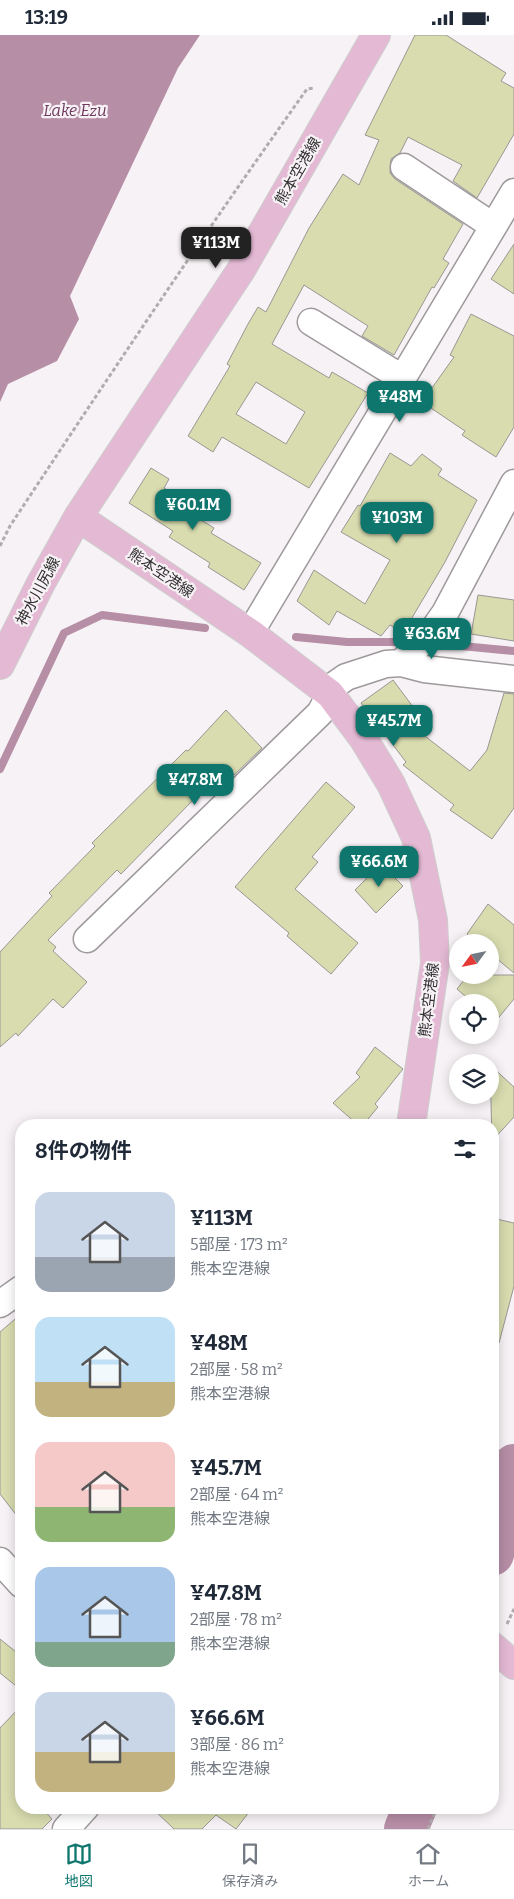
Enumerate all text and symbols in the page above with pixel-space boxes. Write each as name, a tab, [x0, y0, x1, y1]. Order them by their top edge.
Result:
text: 13:19	[25, 6, 68, 29]
water label: Lake Ezu	[43, 101, 107, 120]
street label: 熊本空港線	[271, 134, 325, 208]
pin: ¥113M	[181, 227, 251, 269]
text: ¥113M	[192, 233, 240, 252]
pin: ¥48M	[370, 381, 430, 423]
text: ¥48M	[378, 387, 422, 406]
pin: ¥60.1M	[152, 489, 234, 531]
text: ¥60.1M	[166, 495, 220, 514]
pin: ¥103M	[362, 501, 432, 544]
text: ¥103M	[371, 508, 423, 527]
street label: 熊本空港線	[125, 545, 197, 601]
street label: 神水川尻線	[12, 554, 64, 628]
pin: ¥63.6M	[391, 617, 473, 660]
text: ¥63.6M	[404, 624, 460, 643]
pin: ¥45.7M	[353, 705, 435, 747]
text: ¥45.7M	[367, 711, 421, 730]
pin: ¥47.8M	[154, 763, 236, 806]
text: ¥47.8M	[168, 770, 222, 789]
pin: ¥66.6M	[338, 845, 420, 888]
text: ¥66.6M	[351, 852, 407, 871]
north arrow	[449, 934, 499, 984]
map controls	[449, 934, 499, 1104]
street label: 熊本空港線	[415, 962, 443, 1038]
button: locate	[449, 994, 499, 1044]
button: layers	[449, 1054, 499, 1104]
icon: filters	[451, 1135, 479, 1163]
text: 8件の物件	[35, 1138, 132, 1164]
text: ¥113M	[190, 1205, 253, 1231]
icon: home	[75, 1212, 135, 1272]
text: 5部屋 · 173 m²	[190, 1235, 288, 1254]
text: 熊本空港線	[190, 1259, 270, 1278]
text: ¥48M	[190, 1330, 248, 1356]
icon: home	[75, 1337, 135, 1397]
text: 2部屋 · 58 m²	[190, 1360, 283, 1379]
text: 熊本空港線	[190, 1384, 270, 1403]
text: ¥45.7M	[190, 1455, 262, 1481]
icon: home	[75, 1462, 135, 1522]
text: 2部屋 · 64 m²	[190, 1485, 283, 1504]
text: 熊本空港線	[190, 1509, 270, 1528]
text: ¥47.8M	[190, 1580, 262, 1606]
icon: home	[75, 1587, 135, 1647]
text: 2部屋 · 78 m²	[190, 1610, 282, 1629]
text: 熊本空港線	[190, 1634, 270, 1653]
text: ¥66.6M	[190, 1705, 265, 1731]
icon: home	[75, 1712, 135, 1772]
text: 3部屋 · 86 m²	[190, 1735, 284, 1754]
text: 熊本空港線	[190, 1759, 270, 1778]
tab: 地図	[65, 1840, 93, 1890]
tab: 保存済み	[222, 1840, 278, 1890]
tab: ホーム	[408, 1840, 449, 1890]

